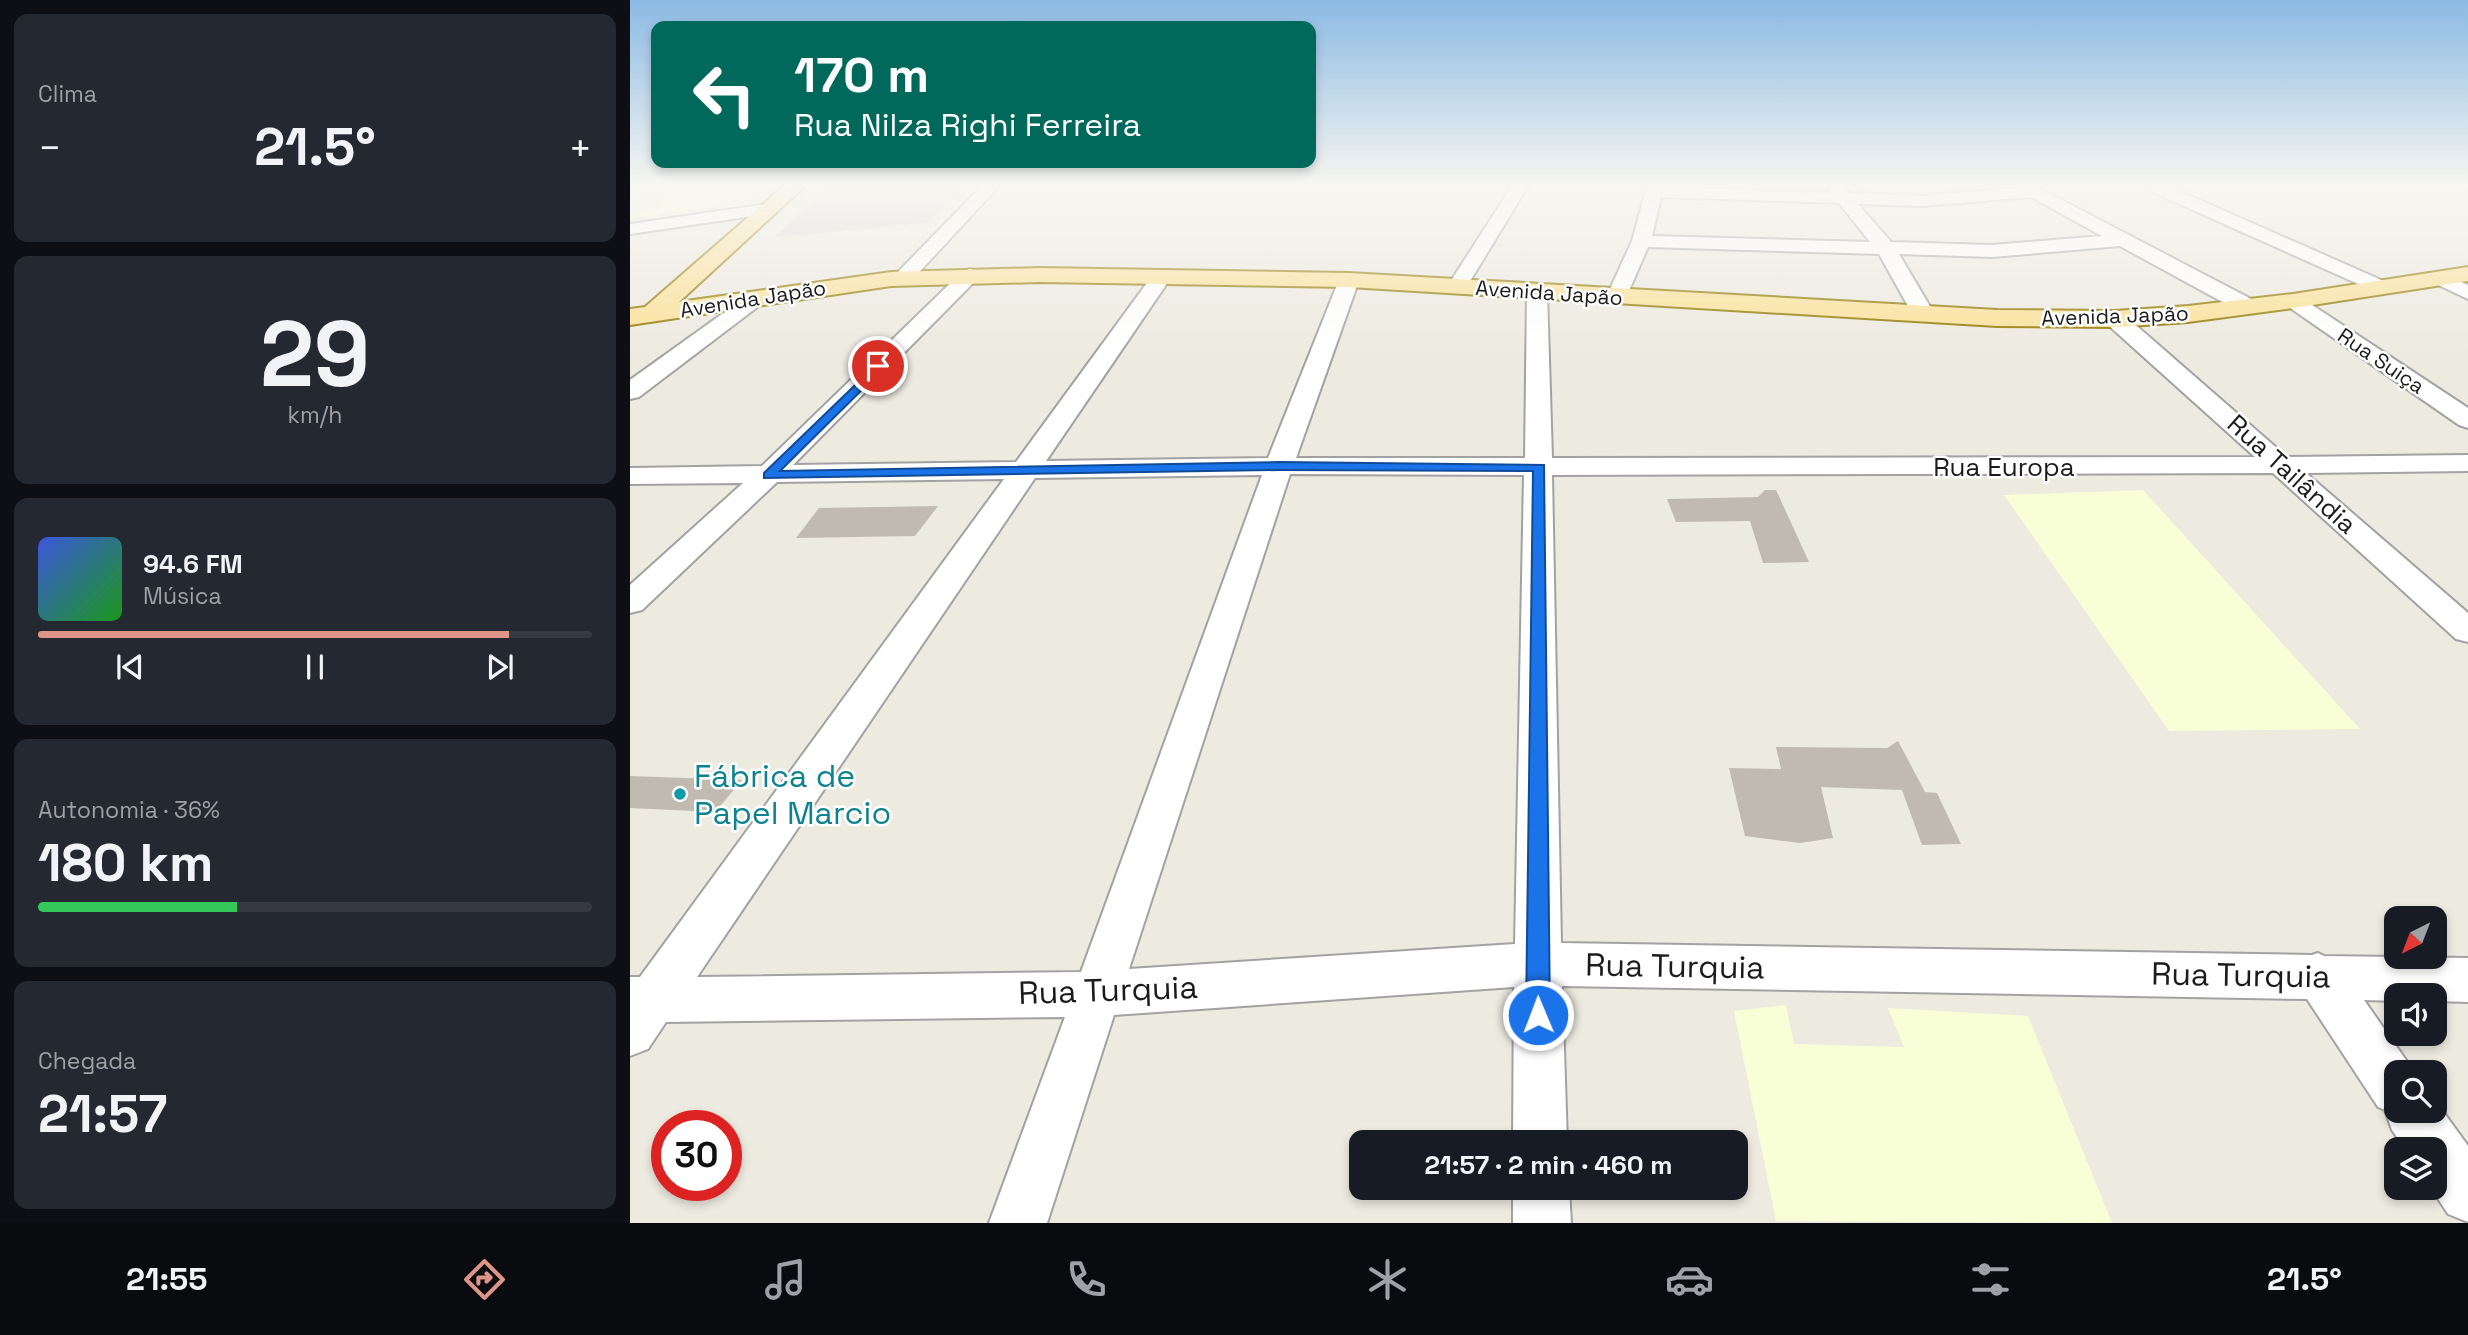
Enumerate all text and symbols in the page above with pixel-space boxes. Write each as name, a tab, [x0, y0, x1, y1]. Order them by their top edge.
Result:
text: 170 m	[794, 44, 929, 106]
icon: left	[679, 49, 770, 140]
text: Clima	[38, 79, 97, 109]
text: Rua Nilza Righi Ferreira	[794, 105, 1141, 145]
text: 21.5°	[254, 114, 376, 180]
text: −	[38, 124, 62, 172]
text: +	[568, 124, 592, 172]
street label: Avenida Japão	[678, 274, 828, 323]
street label: Avenida Japão	[1475, 274, 1624, 311]
text: 29	[260, 296, 370, 413]
street label: Avenida Japão	[2041, 299, 2189, 332]
street label: Rua Suiça	[2333, 322, 2430, 399]
pin	[848, 336, 908, 396]
icon: arrive	[859, 347, 897, 385]
text: km/h	[288, 400, 342, 430]
street label: Rua Tailândia	[2220, 407, 2364, 541]
street label: Rua Europa	[1933, 450, 2075, 484]
text: 94.6 FM	[143, 547, 243, 581]
text: Música	[143, 581, 222, 611]
icon: previous	[111, 648, 149, 686]
icon: pause	[296, 648, 334, 686]
icon: next	[481, 648, 519, 686]
place label: Fábrica de Papel Marcio	[694, 756, 891, 833]
marker: Fábrica de Papel Marcio	[672, 786, 688, 802]
text: Autonomia · 36%	[38, 795, 220, 825]
text: 180 km	[38, 830, 213, 896]
north arrow	[2384, 906, 2446, 970]
map controls	[2384, 906, 2447, 1200]
street label: Rua Turquia	[1585, 944, 1765, 988]
street label: Rua Turquia	[2151, 953, 2331, 997]
street label: Rua Turquia	[1018, 967, 1198, 1013]
position arrow	[1501, 978, 1575, 1052]
button: sound	[2384, 983, 2447, 1046]
text: Chegada	[38, 1046, 136, 1076]
button: search	[2384, 1060, 2447, 1123]
text: 21:57	[38, 1081, 167, 1147]
speed limit sign: 30	[651, 1110, 742, 1201]
button: layers	[2384, 1137, 2447, 1200]
text: 21:57 · 2 min · 460 m	[1425, 1148, 1672, 1182]
icon: directions	[460, 1255, 509, 1304]
icon: music	[761, 1255, 810, 1304]
icon: phone	[1062, 1255, 1111, 1304]
icon: climate	[1363, 1255, 1412, 1304]
icon: car	[1665, 1255, 1714, 1304]
icon: filters	[1966, 1255, 2015, 1304]
text: 21:55	[126, 1259, 208, 1299]
text: 21.5°	[2267, 1259, 2342, 1299]

